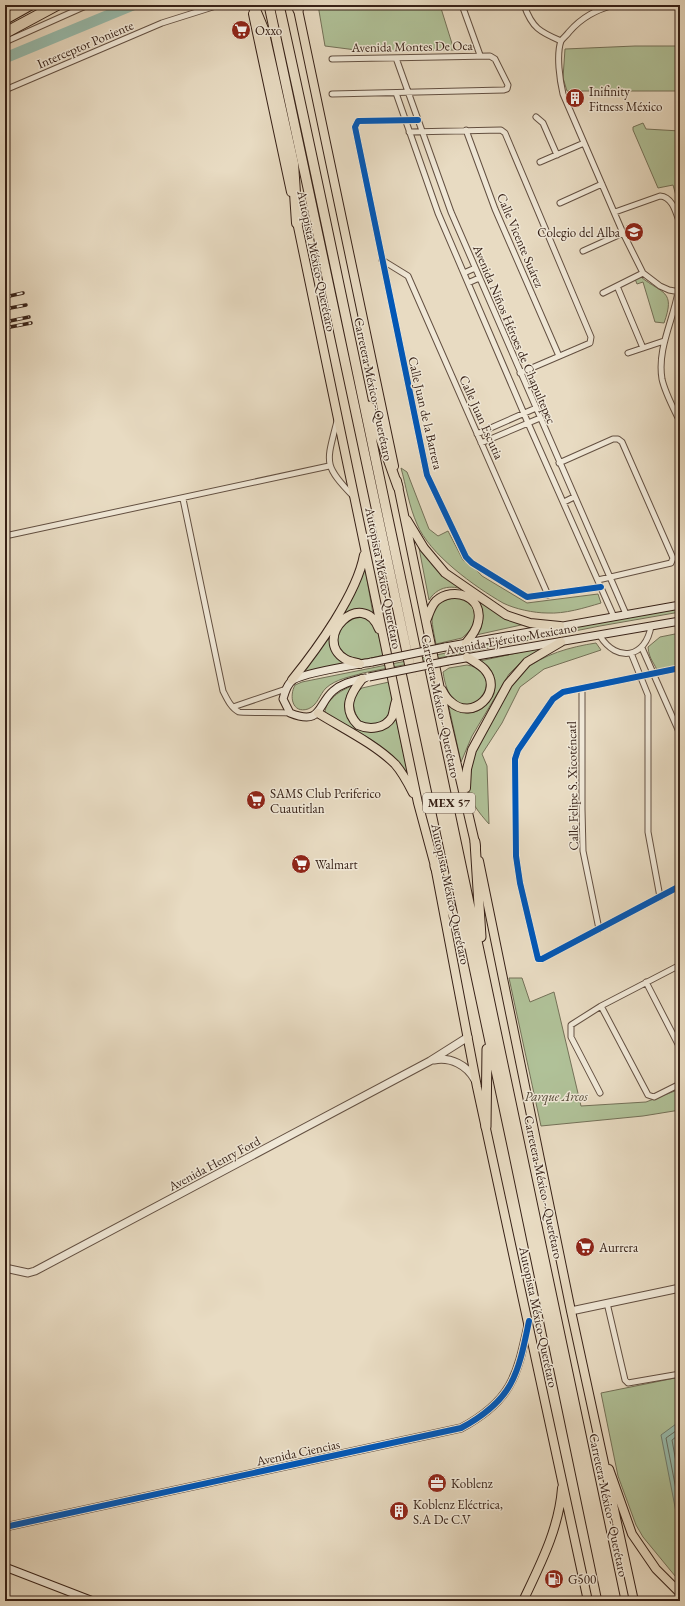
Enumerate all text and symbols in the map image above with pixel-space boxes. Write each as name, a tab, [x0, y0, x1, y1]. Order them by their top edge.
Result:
street label: Interceptor Poniente	[34, 16, 136, 72]
supermarket icon: Oxxo	[230, 19, 252, 41]
place label: Oxxo	[255, 22, 282, 39]
street label: Avenida Montes De Oca	[350, 37, 474, 56]
place label: Inifinity Fitness México	[589, 83, 662, 115]
building icon: Inifinity Fitness México	[564, 87, 586, 109]
street label: Autopista México-Querétaro	[293, 188, 340, 333]
street label: Calle Vicente Suárez	[493, 190, 548, 290]
school or university icon: Colegio del Alba	[623, 221, 645, 243]
place label: Colegio del Alba	[537, 224, 621, 241]
street label: Avenida Niños Héroes de Chapultepec	[469, 241, 560, 426]
street label: Carretera México - Querétaro	[350, 316, 397, 462]
street label: Calle Juan de la Barrera	[404, 355, 447, 472]
street label: Calle Juan Escutia	[455, 372, 508, 463]
street label: Autopista México-Querétaro	[361, 505, 406, 650]
street label: Avenida Ejército Mexicano	[443, 619, 578, 659]
street label: Carretera México - Querétaro	[417, 633, 464, 779]
street label: Calle Felipe S. Xicoténcatl	[563, 721, 582, 851]
place label: SAMS Club Periferico Cuautitlan	[270, 785, 381, 817]
supermarket icon: SAMS Club Periferico Cuautitlan	[245, 789, 267, 811]
road number: MEX 57	[423, 793, 475, 813]
street label: Autopista México-Querétaro	[427, 821, 474, 966]
supermarket icon: Walmart	[290, 853, 312, 875]
place label: Walmart	[315, 856, 358, 873]
park label: Parque Arcos	[525, 1088, 588, 1106]
street label: Carretera México - Querétaro	[520, 1114, 567, 1260]
street label: Avenida Henry Ford	[164, 1132, 263, 1195]
supermarket icon: Aurrera	[574, 1236, 596, 1258]
place label: Aurrera	[598, 1239, 639, 1256]
street label: Autopista México-Querétaro	[515, 1244, 562, 1389]
street label: Carretera México - Querétaro	[585, 1432, 632, 1578]
street label: Avenida Ciencias	[254, 1435, 342, 1470]
office icon: Koblenz	[426, 1472, 448, 1494]
place label: Koblenz	[451, 1475, 493, 1492]
place label: Koblenz Eléctrica, S.A De C.V	[413, 1496, 503, 1528]
building icon: Koblenz Eléctrica, S.A De C.V	[388, 1500, 410, 1522]
fuel station icon: G500	[543, 1568, 565, 1590]
place label: G500	[568, 1571, 596, 1588]

